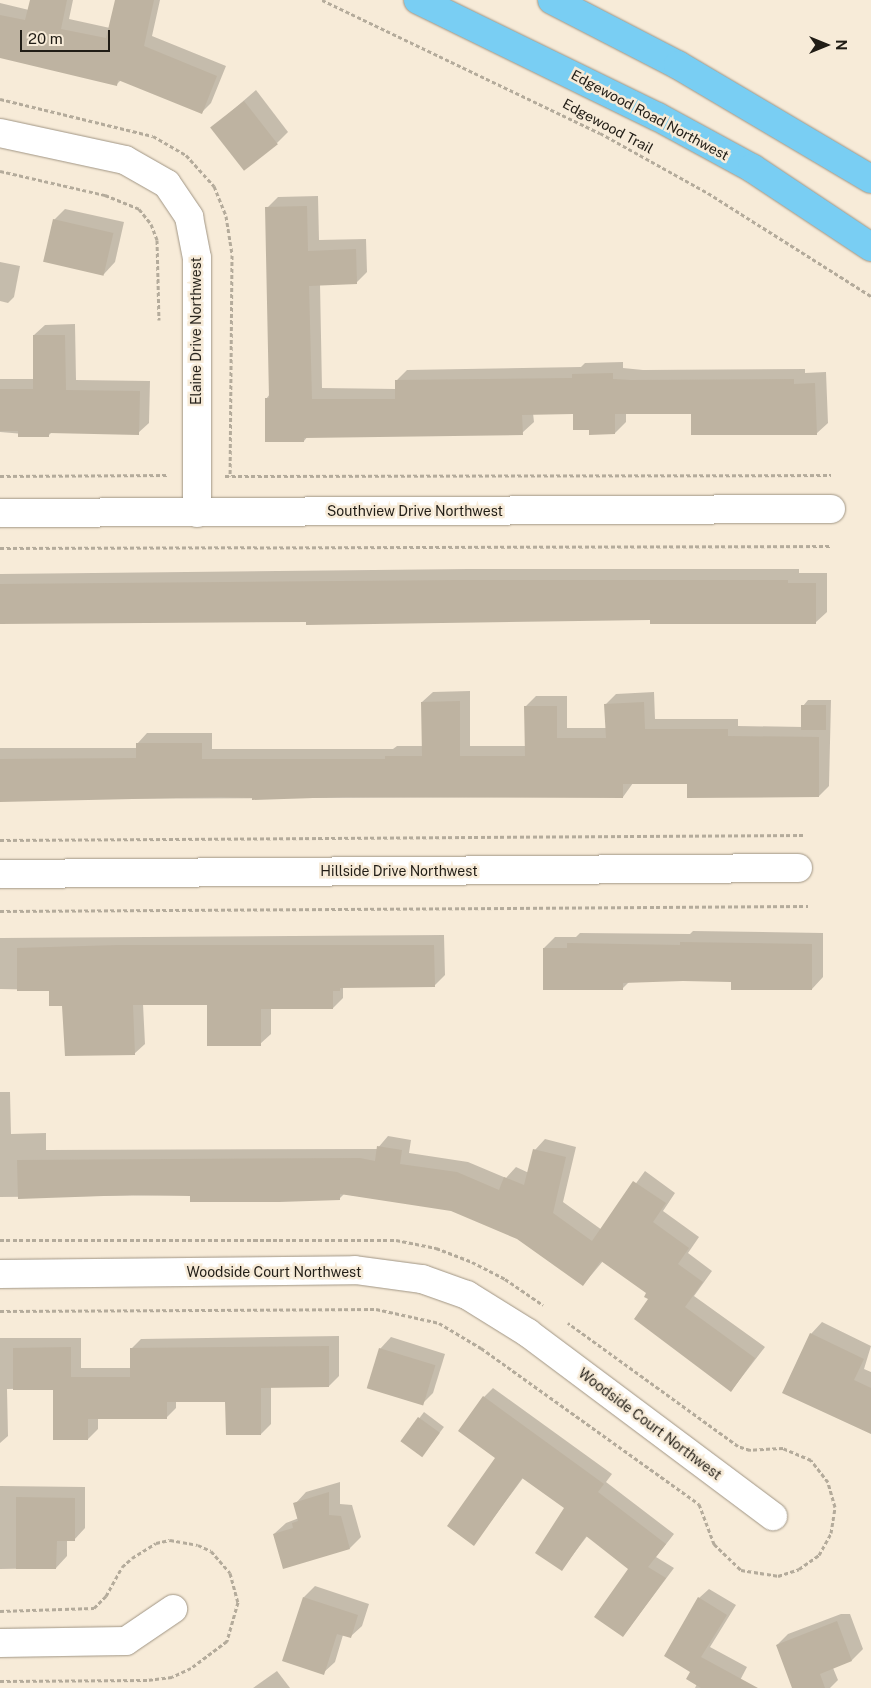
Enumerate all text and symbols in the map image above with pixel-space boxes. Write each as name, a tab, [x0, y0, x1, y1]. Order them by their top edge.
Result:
scale bar	[22, 20, 112, 52]
north arrow	[801, 20, 851, 70]
text: 20 m	[28, 30, 63, 47]
text: N	[833, 40, 849, 50]
street label: Edgewood Road Northwest	[568, 66, 732, 164]
street label: Edgewood Trail	[560, 95, 656, 157]
street label: Elaine Drive Northwest	[188, 257, 204, 405]
street label: Southview Drive Northwest	[327, 503, 503, 519]
street label: Hillside Drive Northwest	[320, 863, 478, 879]
street label: Woodside Court Northwest	[187, 1264, 361, 1280]
street label: Woodside Court Northwest	[575, 1365, 725, 1483]

